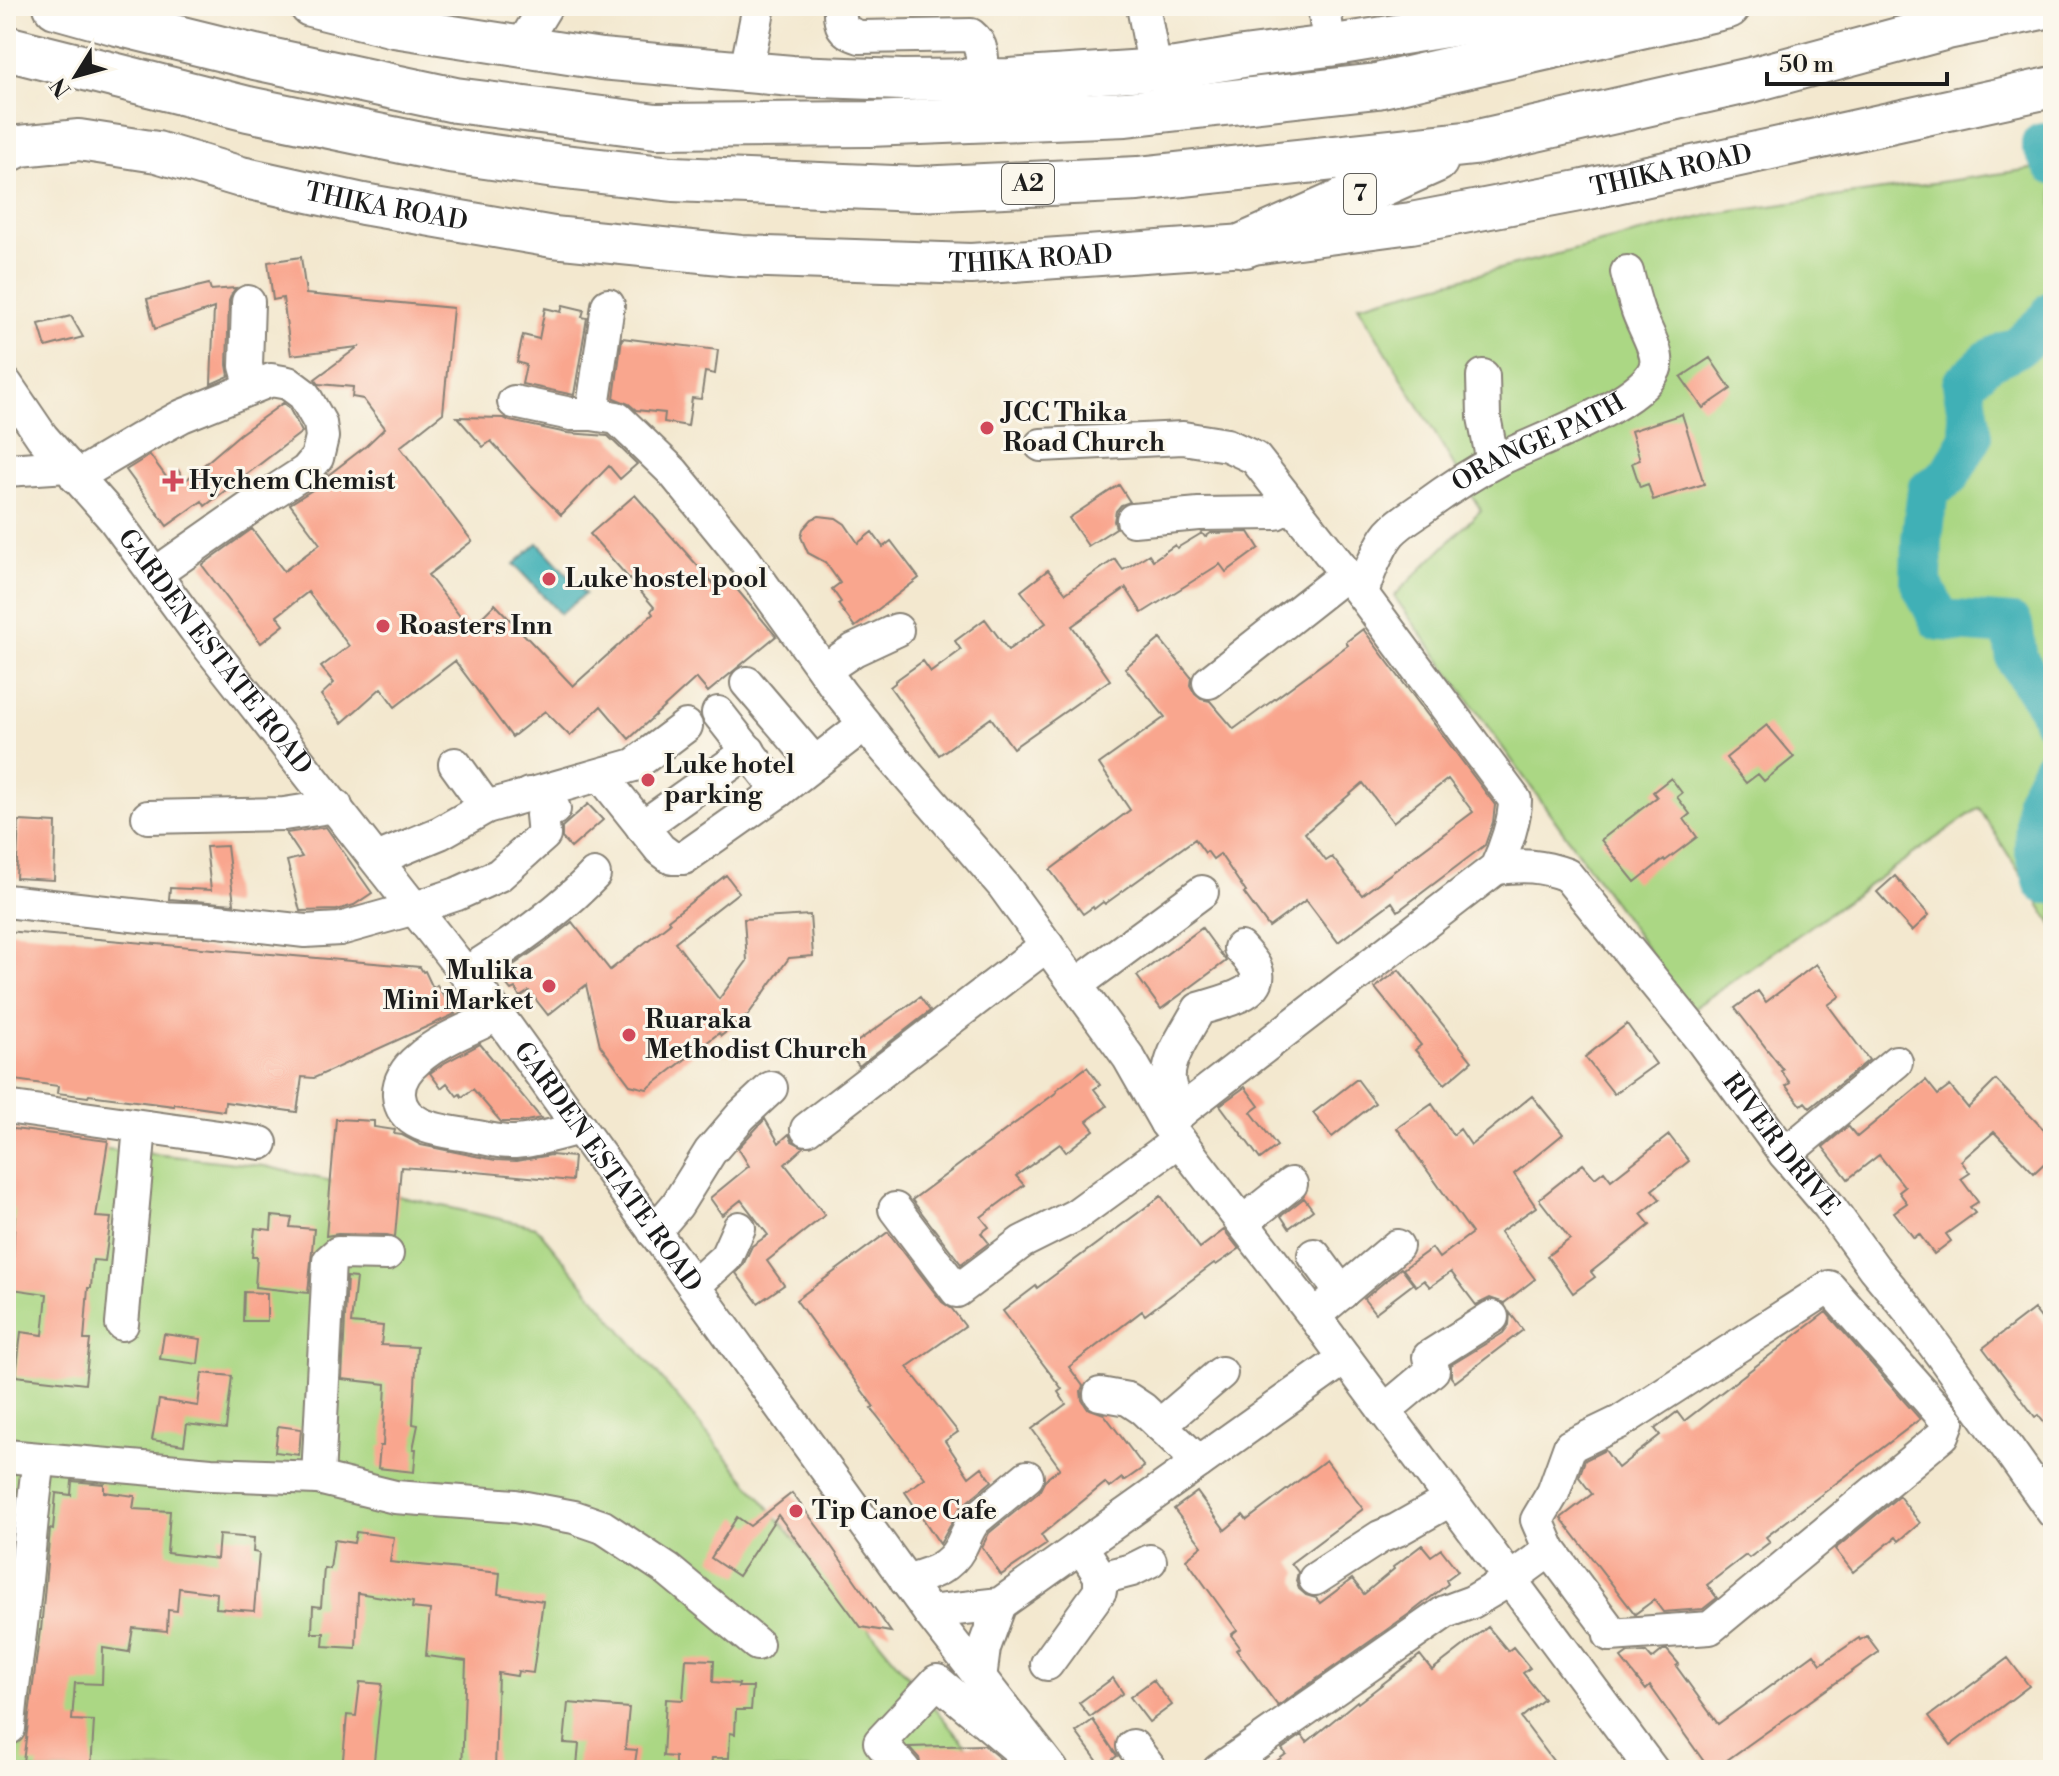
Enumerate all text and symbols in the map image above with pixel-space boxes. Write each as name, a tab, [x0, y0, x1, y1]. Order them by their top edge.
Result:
north arrow	[36, 36, 116, 116]
scale bar	[1767, 36, 1947, 86]
text: 50 m	[1779, 50, 1834, 80]
text: N	[45, 72, 77, 102]
street label: THIKA ROAD	[1587, 138, 1755, 204]
road number: A2	[1002, 164, 1054, 204]
road number: 7	[1344, 174, 1376, 214]
street label: THIKA ROAD	[302, 176, 470, 238]
street label: THIKA ROAD	[948, 238, 1114, 280]
street label: ORANGE PATH	[1446, 386, 1631, 499]
place label: JCC Thika Road Church	[1000, 397, 1165, 459]
marker: JCC Thika Road Church	[978, 419, 996, 437]
place label: Hychem Chemist	[189, 465, 396, 497]
marker: Hychem Chemist	[164, 472, 182, 490]
street label: GARDEN ESTATE ROAD	[111, 523, 319, 781]
place label: Luke hostel pool	[565, 563, 768, 595]
marker: Luke hostel pool	[540, 570, 558, 588]
place label: Roasters Inn	[399, 610, 552, 642]
marker: Roasters Inn	[374, 617, 392, 635]
place label: Luke hotel parking	[664, 749, 795, 811]
marker: Luke hotel parking	[639, 771, 657, 789]
place label: Mulika Mini Market	[383, 955, 534, 1017]
marker: Mulika Mini Market	[540, 977, 558, 995]
place label: Ruaraka Methodist Church	[645, 1004, 867, 1066]
marker: Ruaraka Methodist Church	[620, 1026, 638, 1044]
street label: GARDEN ESTATE ROAD	[507, 1036, 709, 1298]
street label: RIVER DRIVE	[1715, 1067, 1846, 1222]
place label: Tip Canoe Cafe	[812, 1495, 997, 1527]
marker: Tip Canoe Cafe	[787, 1502, 805, 1520]

